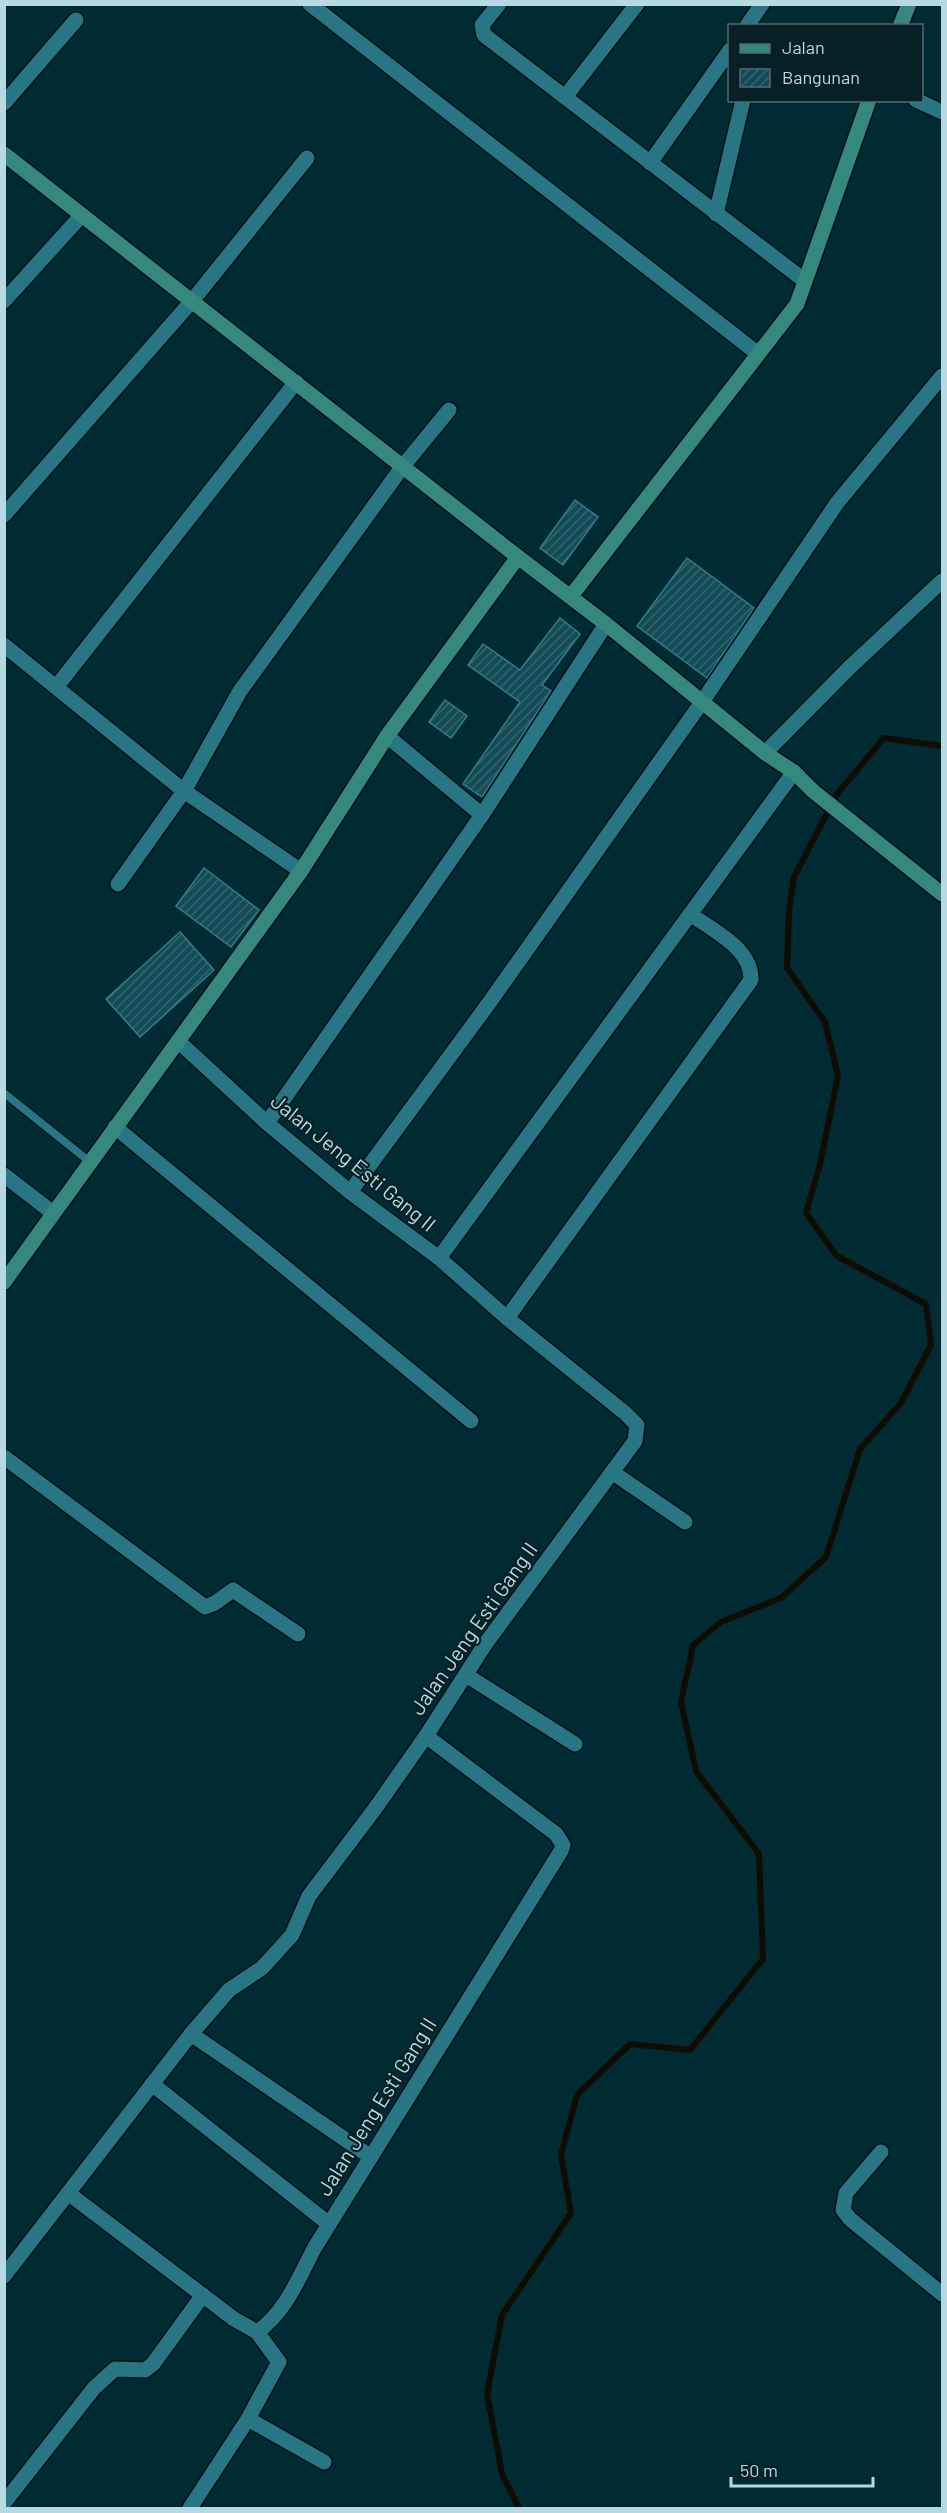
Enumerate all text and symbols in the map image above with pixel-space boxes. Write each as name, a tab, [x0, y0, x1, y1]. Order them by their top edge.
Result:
legend	[728, 24, 923, 102]
text: Jalan	[782, 36, 825, 58]
text: Bangunan	[782, 66, 860, 88]
street label: Jalan Jeng Esti Gang II	[266, 1088, 441, 1236]
street label: Jalan Jeng Esti Gang II	[404, 1537, 542, 1719]
street label: Jalan Jeng Esti Gang II	[311, 2013, 441, 2200]
scale bar	[731, 2450, 874, 2488]
text: 50 m	[740, 2459, 778, 2481]

